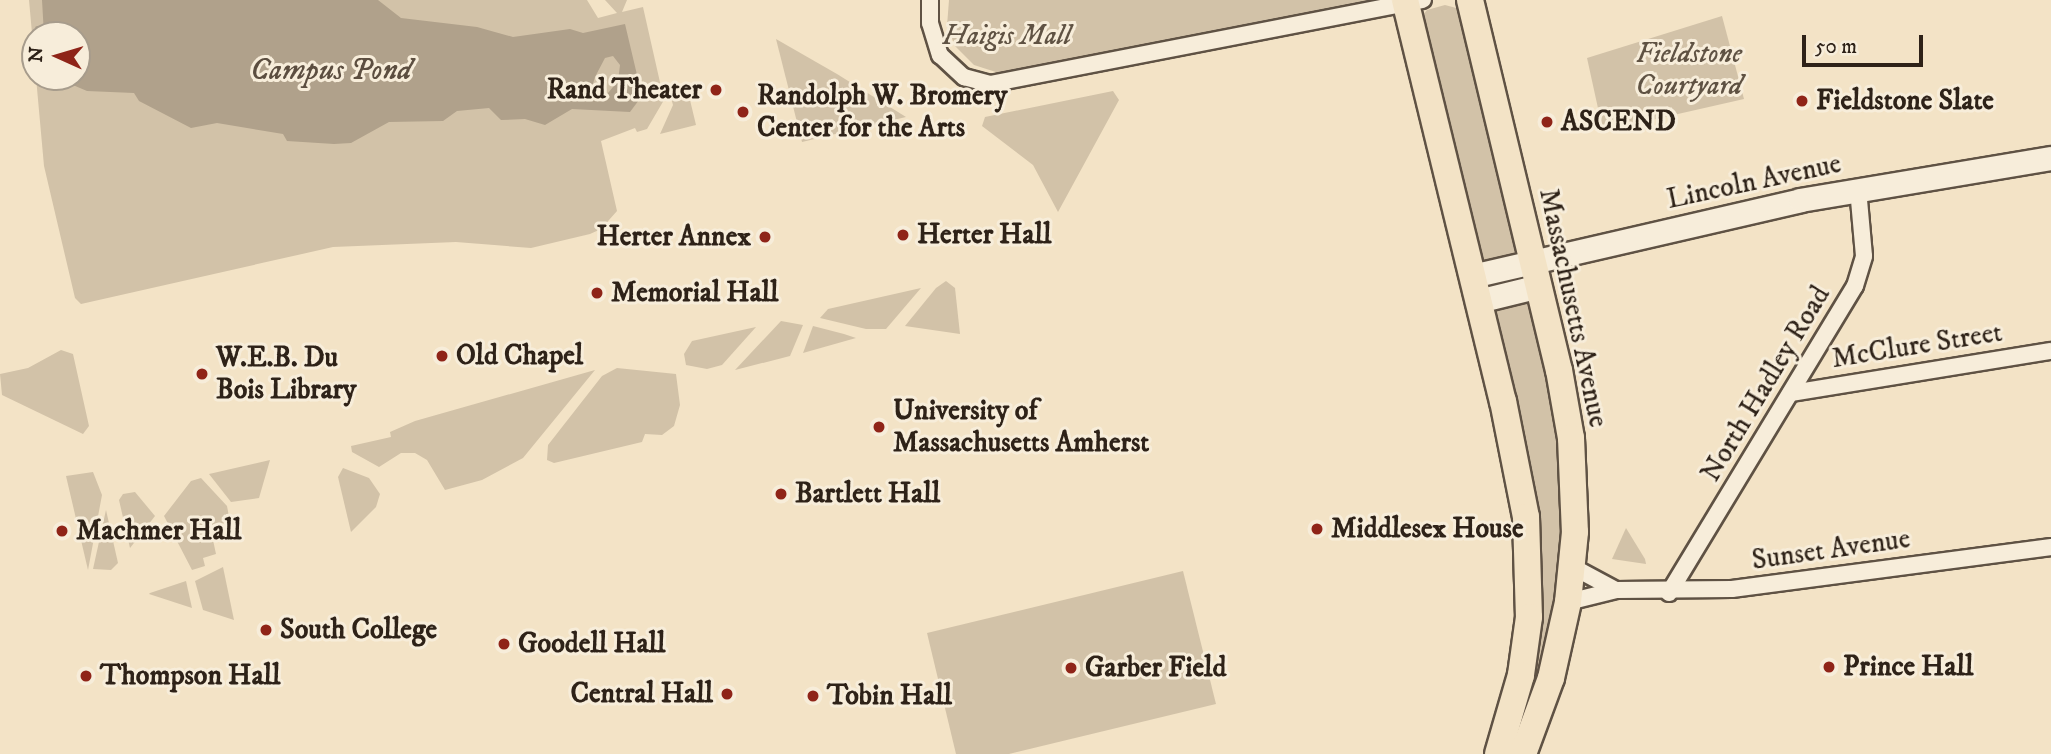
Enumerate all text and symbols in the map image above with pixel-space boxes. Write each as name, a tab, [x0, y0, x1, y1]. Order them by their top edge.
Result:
park label: Haigis Mall	[943, 19, 1071, 53]
north arrow	[21, 21, 91, 91]
scale bar	[1806, 21, 1927, 65]
text: 50 m	[1815, 34, 1857, 60]
park label: Fieldstone Courtyard	[1636, 37, 1742, 103]
text: N	[25, 46, 49, 63]
water label: Campus Pond	[250, 53, 412, 89]
place label: Rand Theater	[547, 73, 702, 107]
place label: Randolph W. Bromery Center for the Arts	[757, 79, 1007, 145]
marker: Rand Theater	[708, 82, 724, 98]
place label: Fieldstone Slate	[1816, 84, 1994, 118]
marker: Fieldstone Slate	[1794, 93, 1810, 109]
marker: Randolph W. Bromery Center for the Arts	[735, 104, 751, 120]
place label: ASCEND	[1561, 105, 1676, 139]
marker: ASCEND	[1539, 114, 1555, 130]
street label: Lincoln Avenue	[1664, 147, 1844, 217]
street label: Massachusetts Avenue	[1531, 186, 1615, 430]
place label: Herter Hall	[917, 218, 1051, 252]
place label: Herter Annex	[597, 220, 751, 254]
marker: Herter Hall	[895, 227, 911, 243]
marker: Herter Annex	[757, 229, 773, 245]
place label: Memorial Hall	[611, 276, 778, 310]
street label: North Hadley Road	[1694, 280, 1838, 488]
marker: Memorial Hall	[589, 285, 605, 301]
street label: McClure Street	[1829, 316, 2005, 376]
place label: Old Chapel	[456, 339, 583, 373]
place label: W.E.B. Du Bois Library	[216, 341, 356, 407]
marker: Old Chapel	[434, 348, 450, 364]
marker: W.E.B. Du Bois Library	[194, 366, 210, 382]
place label: University of Massachusetts Amherst	[893, 394, 1149, 460]
marker: University of Massachusetts Amherst	[871, 419, 887, 435]
place label: Bartlett Hall	[795, 477, 940, 511]
marker: Bartlett Hall	[773, 486, 789, 502]
place label: Middlesex House	[1331, 512, 1524, 546]
place label: Machmer Hall	[76, 514, 241, 548]
marker: Middlesex House	[1309, 521, 1325, 537]
street label: Sunset Avenue	[1750, 522, 1912, 578]
marker: Machmer Hall	[54, 523, 70, 539]
place label: South College	[280, 613, 437, 647]
marker: South College	[258, 622, 274, 638]
place label: Goodell Hall	[518, 627, 665, 661]
marker: Goodell Hall	[496, 636, 512, 652]
place label: Prince Hall	[1843, 650, 1973, 684]
place label: Garber Field	[1085, 651, 1226, 685]
place label: Thompson Hall	[100, 659, 280, 693]
marker: Prince Hall	[1821, 659, 1837, 675]
marker: Garber Field	[1063, 660, 1079, 676]
marker: Thompson Hall	[78, 668, 94, 684]
place label: Central Hall	[570, 677, 713, 711]
place label: Tobin Hall	[827, 679, 952, 713]
marker: Central Hall	[719, 686, 735, 702]
marker: Tobin Hall	[805, 688, 821, 704]

